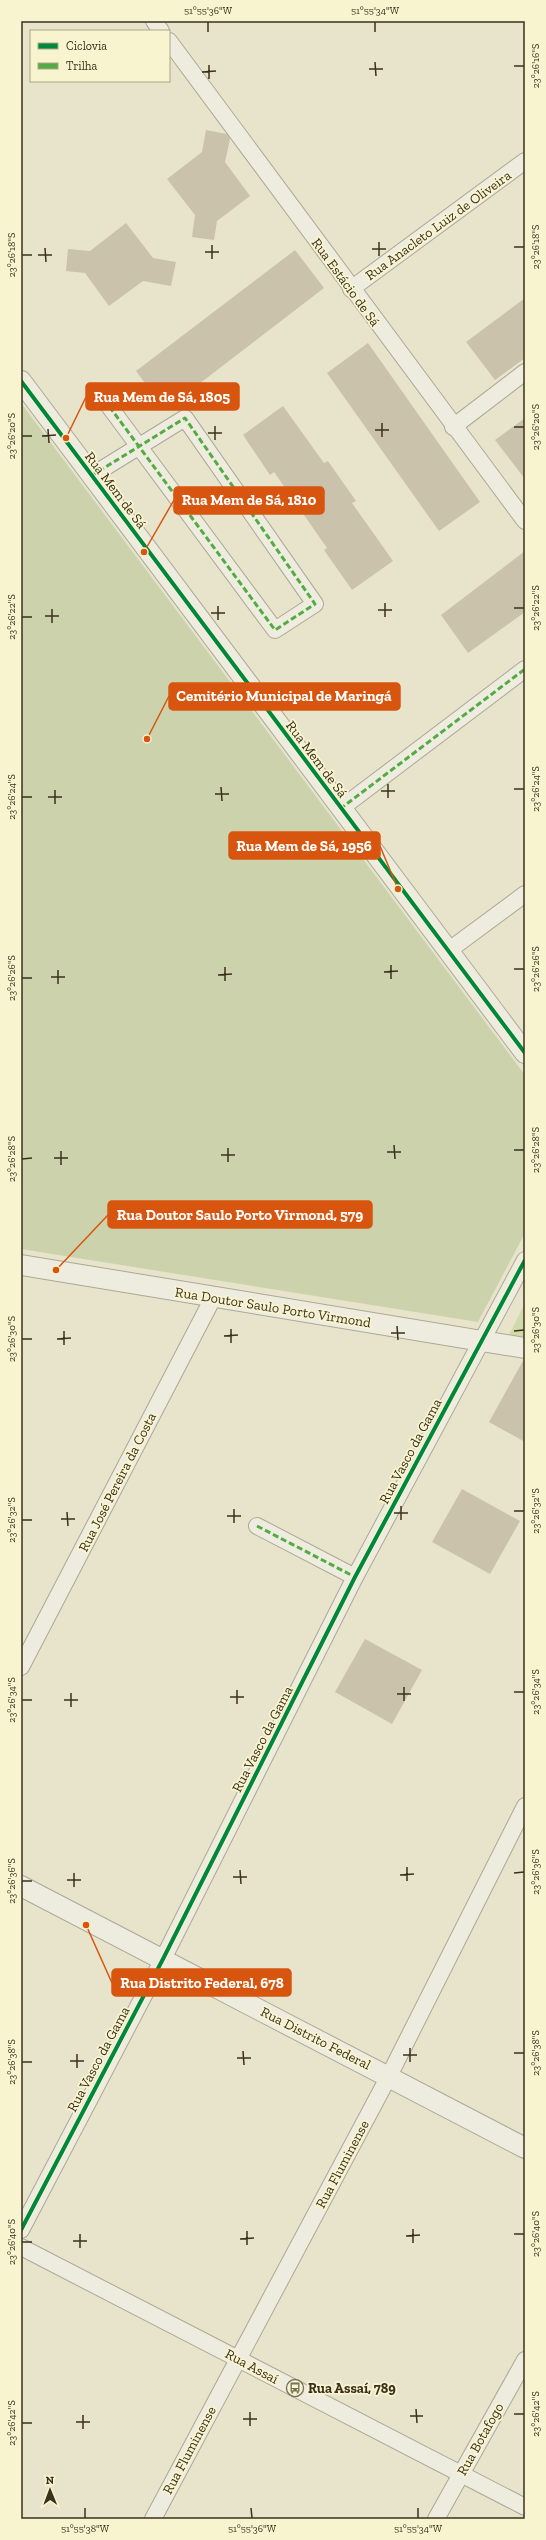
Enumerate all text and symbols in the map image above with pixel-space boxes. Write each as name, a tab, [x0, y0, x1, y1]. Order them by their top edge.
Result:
text: 51°55'36"W	[184, 5, 233, 17]
text: 51°55'34"W	[351, 5, 400, 17]
legend	[30, 30, 170, 82]
text: Ciclovia	[66, 39, 107, 53]
text: 23°26'16"S	[530, 44, 542, 88]
text: Trilha	[66, 59, 98, 73]
street label: Rua Anacleto Luiz de Oliveira	[362, 167, 515, 284]
text: 23°26'18"S	[530, 225, 542, 269]
text: 23°26'18"S	[6, 233, 18, 277]
street label: Rua Estácio de Sá	[308, 235, 384, 330]
callout: Rua Mem de Sá, 1805	[86, 383, 239, 410]
text: Rua Mem de Sá, 1805	[94, 388, 230, 406]
text: 23°26'20"S	[530, 404, 542, 450]
text: 23°26'20"S	[6, 413, 18, 459]
street label: Rua Mem de Sá	[81, 448, 150, 532]
callout: Rua Mem de Sá, 1810	[174, 487, 324, 514]
text: Rua Mem de Sá, 1810	[182, 491, 317, 509]
text: 23°26'22"S	[530, 585, 542, 631]
text: 23°26'22"S	[6, 594, 18, 640]
callout: Cemitério Municipal de Maringá	[169, 683, 400, 710]
text: Cemitério Municipal de Maringá	[176, 687, 392, 705]
street label: Rua Mem de Sá	[282, 717, 351, 801]
text: 23°26'24"S	[530, 766, 542, 812]
text: 23°26'24"S	[6, 774, 18, 820]
callout: Rua Mem de Sá, 1956	[229, 832, 380, 859]
text: Rua Mem de Sá, 1956	[236, 837, 372, 855]
text: 23°26'26"S	[530, 946, 542, 992]
text: 23°26'26"S	[6, 955, 18, 1001]
text: 23°26'28"S	[530, 1127, 542, 1173]
text: 23°26'28"S	[6, 1136, 18, 1182]
callout: Rua Doutor Saulo Porto Virmond, 579	[108, 1201, 372, 1228]
text: Rua Doutor Saulo Porto Virmond, 579	[117, 1206, 363, 1224]
street label: Rua Doutor Saulo Porto Virmond	[174, 1284, 372, 1331]
text: 23°26'30"S	[530, 1307, 542, 1353]
text: 23°26'30"S	[6, 1316, 18, 1362]
street label: Rua Vasco da Gama	[376, 1395, 445, 1507]
street label: Rua José Pereira da Costa	[75, 1410, 160, 1555]
text: 23°26'32"S	[530, 1488, 542, 1534]
text: 23°26'32"S	[6, 1497, 18, 1543]
text: 23°26'34"S	[530, 1669, 542, 1715]
text: 23°26'34"S	[6, 1677, 18, 1723]
street label: Rua Vasco da Gama	[228, 1683, 297, 1795]
text: 23°26'36"S	[530, 1849, 542, 1895]
text: 23°26'36"S	[6, 1858, 18, 1904]
callout: Rua Distrito Federal, 678	[112, 1969, 291, 1996]
text: Rua Distrito Federal, 678	[120, 1974, 284, 1992]
street label: Rua Vasco da Gama	[64, 2003, 133, 2115]
street label: Rua Distrito Federal	[258, 2003, 374, 2074]
text: 23°26'38"S	[530, 2030, 542, 2076]
text: 23°26'38"S	[6, 2039, 18, 2085]
street label: Rua Fluminense	[312, 2117, 373, 2211]
text: 23°26'40"S	[530, 2211, 542, 2257]
text: 23°26'40"S	[6, 2219, 18, 2265]
street label: Rua Assaí	[222, 2345, 281, 2388]
bus stop icon: Rua Assaí, 789	[285, 2378, 305, 2398]
place label: Rua Assaí, 789	[308, 2380, 396, 2397]
text: 23°26'42"S	[530, 2391, 542, 2437]
text: 23°26'42"S	[6, 2400, 18, 2446]
street label: Rua Botafogo	[454, 2400, 507, 2479]
street label: Rua Fluminense	[159, 2403, 220, 2497]
north arrow	[30, 2470, 70, 2510]
text: N	[46, 2474, 55, 2487]
text: 51°55'38"W	[61, 2523, 110, 2535]
text: 51°55'36"W	[228, 2523, 277, 2535]
text: 51°55'34"W	[394, 2523, 443, 2535]

